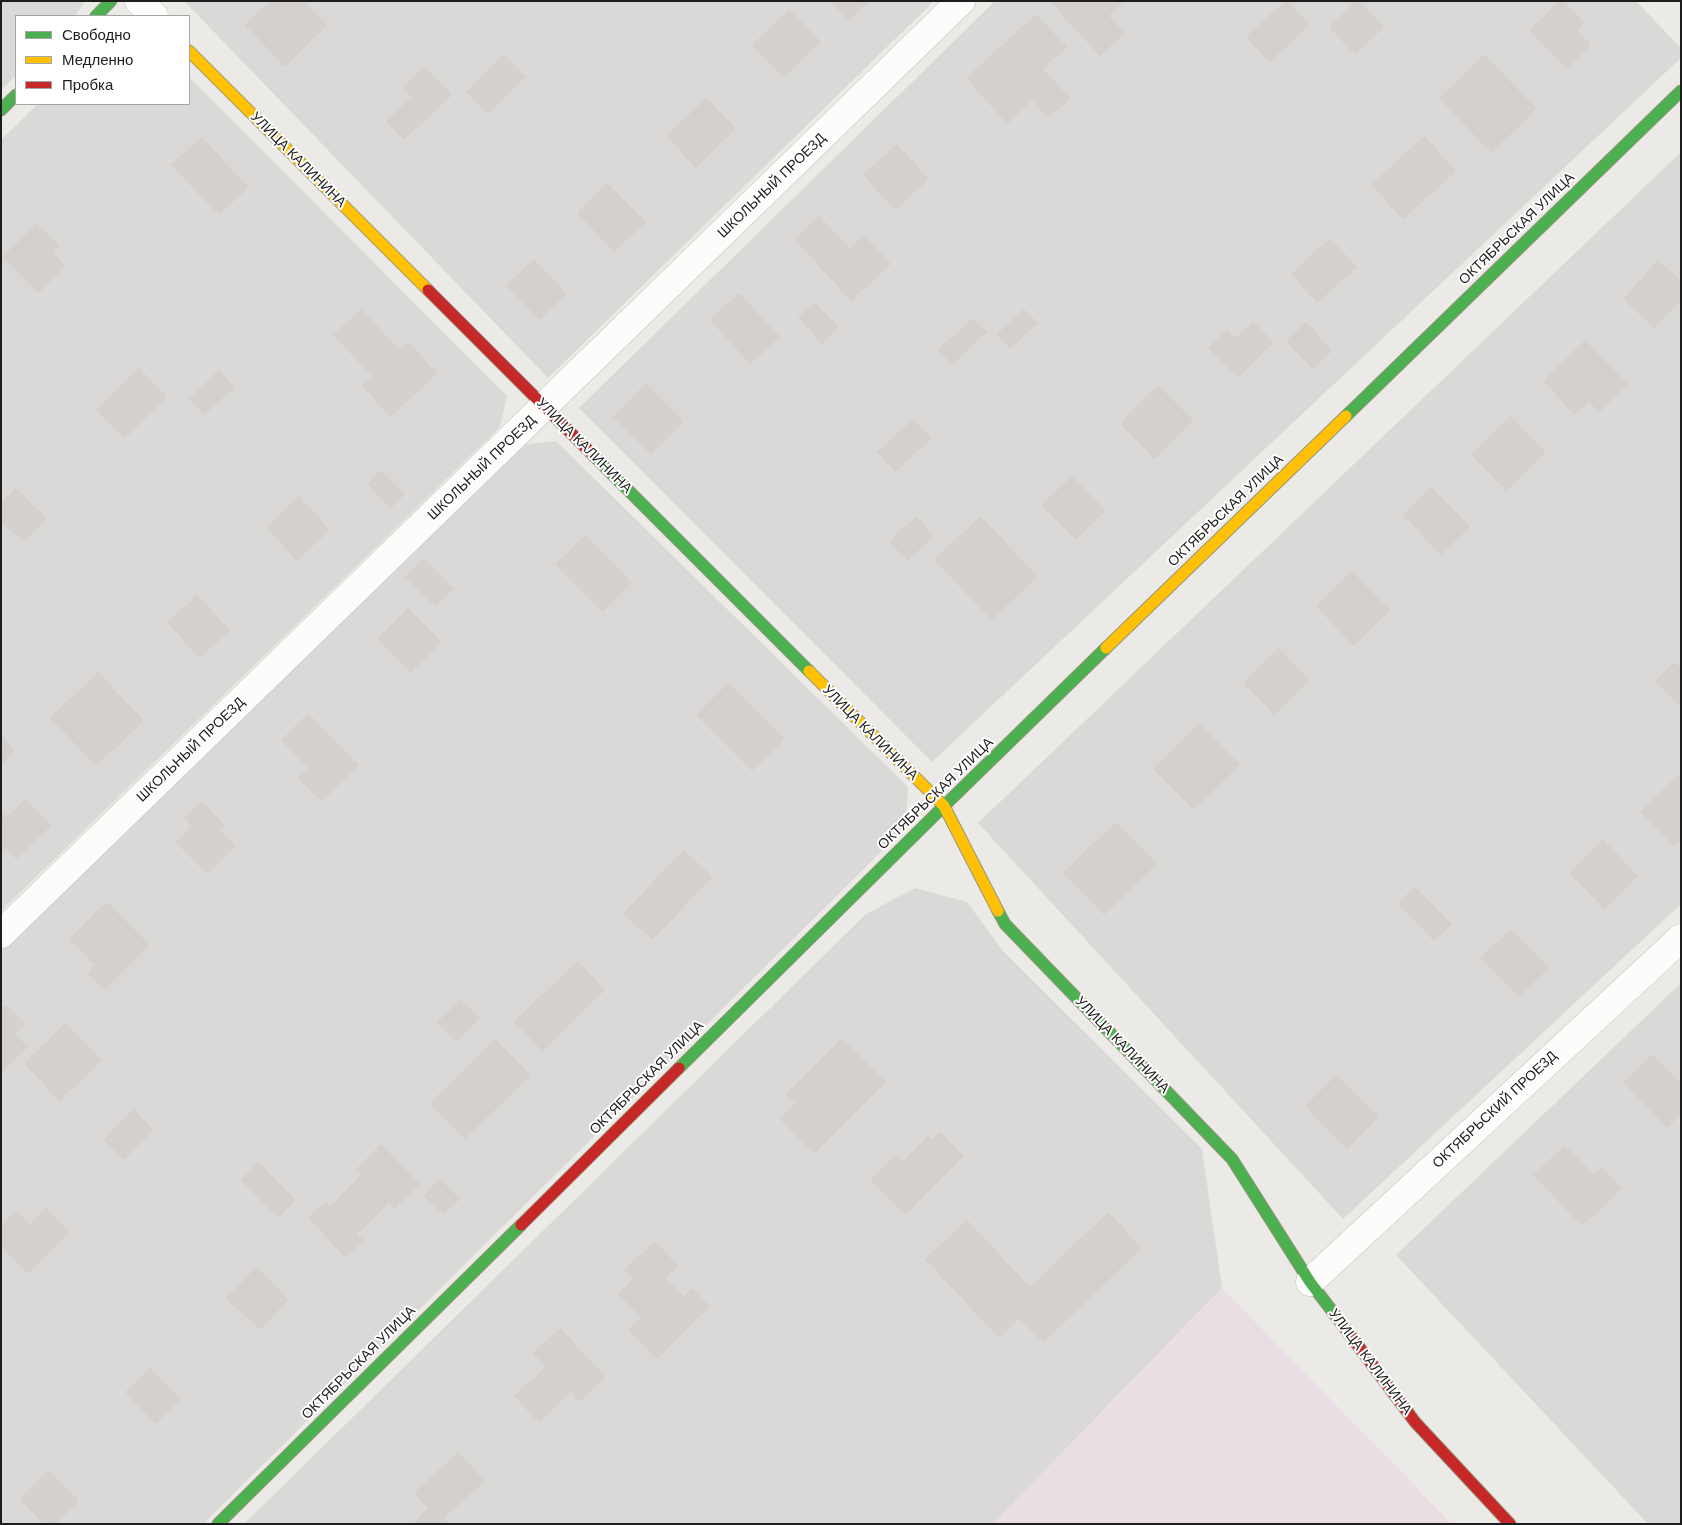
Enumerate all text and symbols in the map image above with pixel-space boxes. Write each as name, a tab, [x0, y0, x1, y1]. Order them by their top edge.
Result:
legend	[15, 15, 190, 105]
text: Свободно	[62, 26, 131, 43]
text: Медленно	[62, 51, 133, 68]
text: Пробка	[62, 76, 113, 93]
street label: УЛИЦА КАЛИНИНА	[247, 109, 349, 211]
street label: ШКОЛЬНЫЙ ПРОЕЗД	[715, 130, 829, 242]
street label: ОКТЯБРЬСКАЯ УЛИЦА	[1456, 170, 1578, 288]
street label: УЛИЦА КАЛИНИНА	[533, 395, 635, 497]
street label: ШКОЛЬНЫЙ ПРОЕЗД	[425, 412, 539, 524]
street label: ОКТЯБРЬСКАЯ УЛИЦА	[1165, 452, 1287, 570]
street label: УЛИЦА КАЛИНИНА	[819, 682, 921, 784]
street label: ШКОЛЬНЫЙ ПРОЕЗД	[134, 694, 248, 806]
street label: ОКТЯБРЬСКАЯ УЛИЦА	[875, 735, 997, 853]
street label: УЛИЦА КАЛИНИНА	[1072, 993, 1172, 1097]
street label: ОКТЯБРЬСКАЯ УЛИЦА	[587, 1018, 707, 1138]
street label: ОКТЯБРЬСКИЙ ПРОЕЗД	[1429, 1048, 1561, 1172]
street label: ОКТЯБРЬСКАЯ УЛИЦА	[299, 1303, 419, 1423]
street label: УЛИЦА КАЛИНИНА	[1325, 1306, 1415, 1418]

